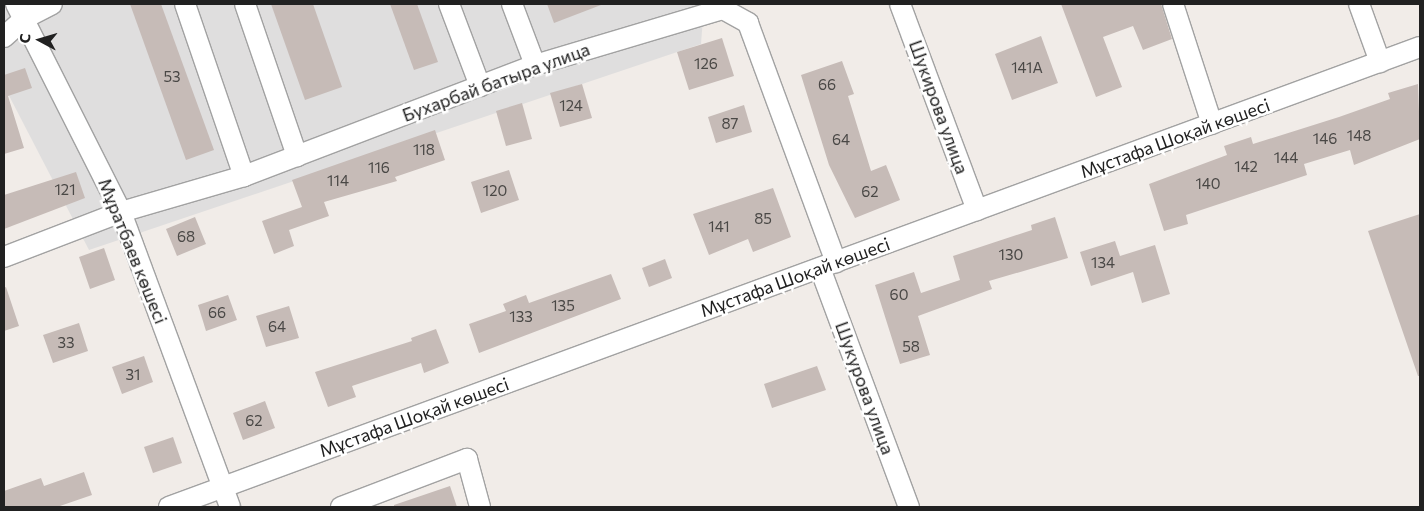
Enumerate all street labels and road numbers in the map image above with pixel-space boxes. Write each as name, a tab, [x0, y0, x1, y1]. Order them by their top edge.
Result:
street label: Шукирова улица	[905, 37, 973, 177]
street label: Бухарбай батыра улица	[399, 38, 593, 126]
street label: Мұстафа Шоқай көшесі	[1077, 94, 1273, 182]
street label: Мұратбаев көшесі	[94, 175, 172, 327]
street label: Мұстафа Шоқай көшесі	[697, 233, 893, 321]
street label: Шукурова улица	[831, 319, 899, 457]
street label: Мұстафа Шоқай көшесі	[316, 373, 512, 461]

